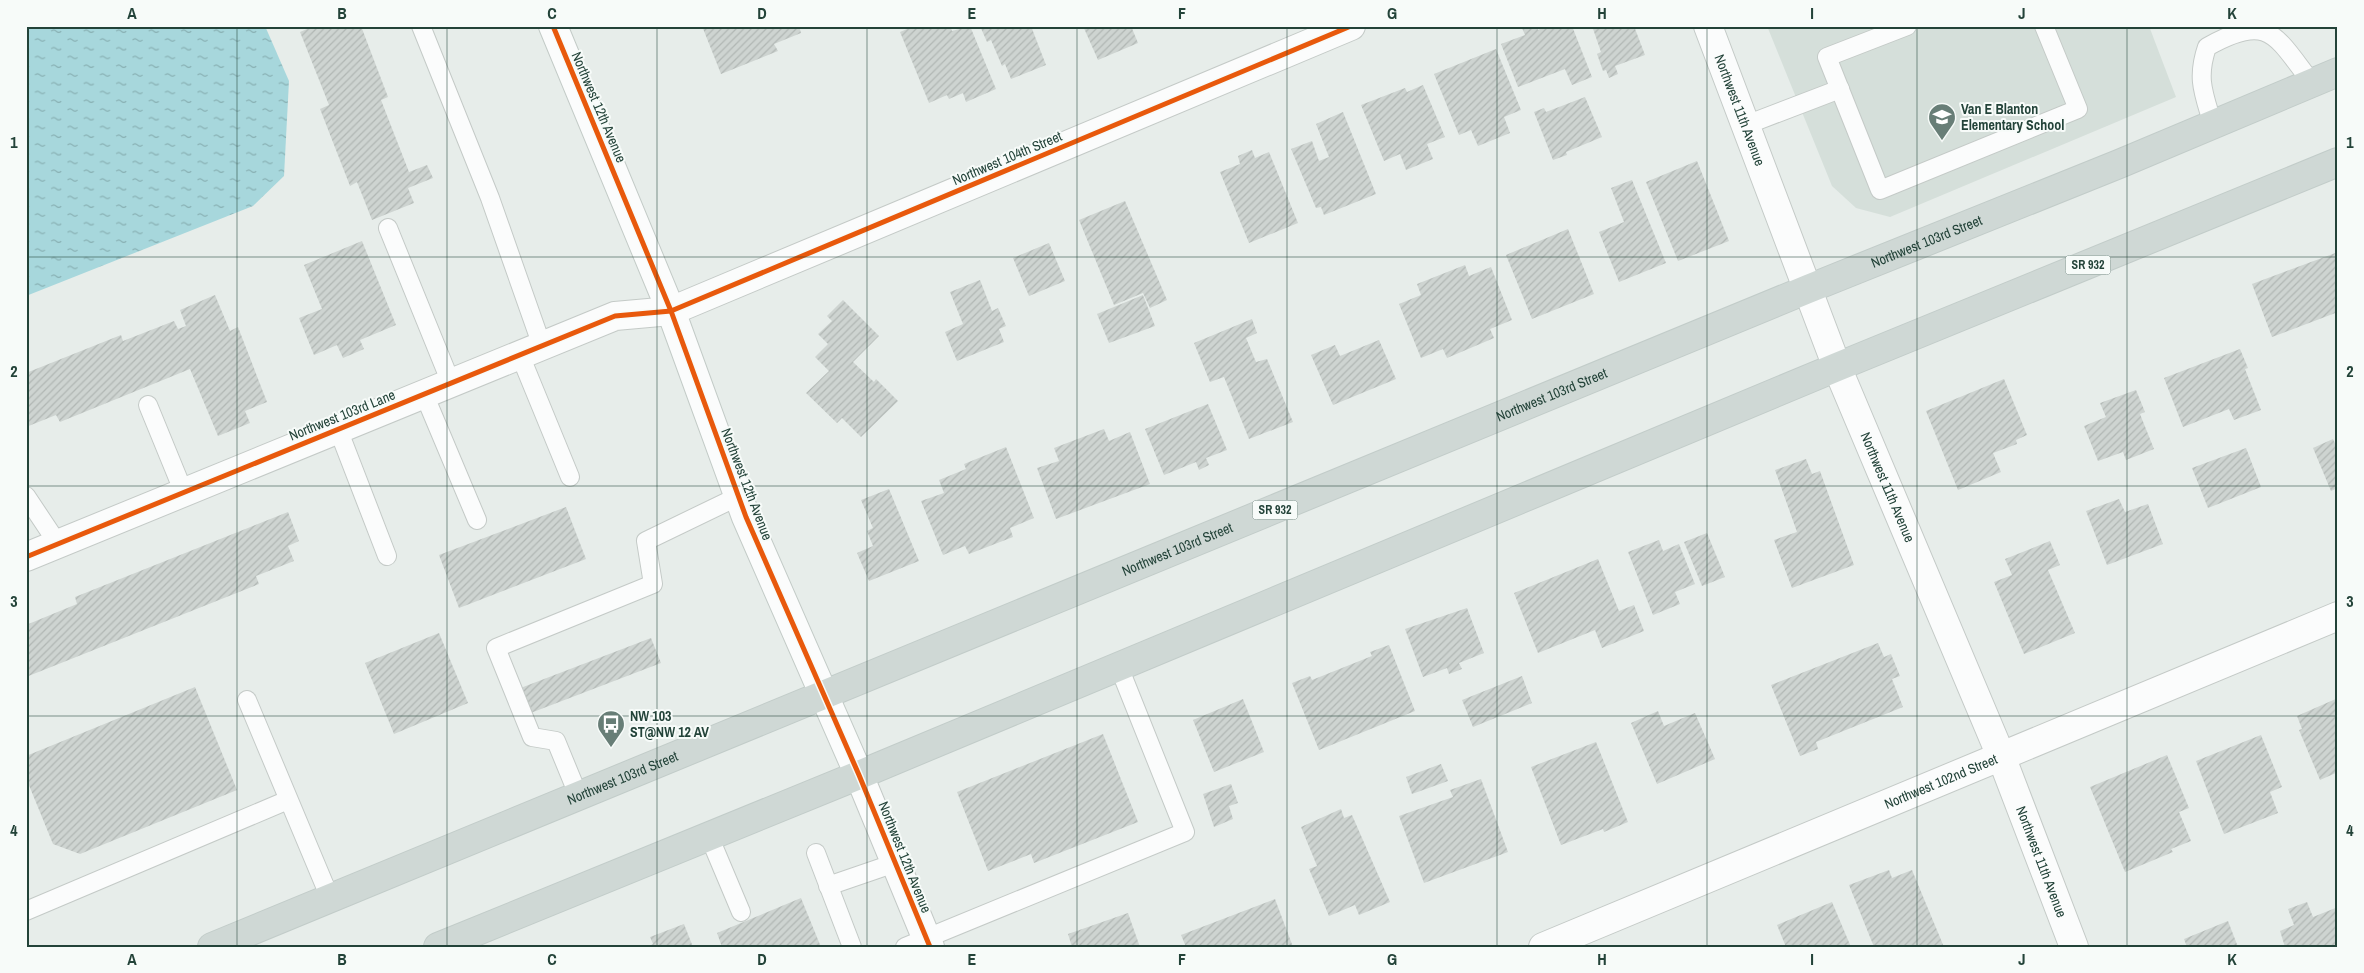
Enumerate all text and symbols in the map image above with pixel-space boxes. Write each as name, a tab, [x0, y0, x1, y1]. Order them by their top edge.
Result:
text: A	[127, 2, 137, 24]
text: B	[337, 2, 347, 24]
text: C	[547, 2, 557, 24]
text: D	[757, 2, 767, 24]
text: E	[968, 2, 977, 24]
text: F	[1178, 2, 1186, 24]
text: G	[1387, 2, 1397, 24]
text: H	[1597, 2, 1607, 24]
text: I	[1810, 2, 1814, 24]
text: J	[2018, 2, 2026, 24]
text: K	[2227, 2, 2237, 24]
street label: Northwest 12th Avenue	[568, 49, 630, 165]
street label: Northwest 11th Avenue	[1711, 52, 1769, 168]
place label: Van E Blanton Elementary School	[1961, 100, 2064, 134]
school or university icon: Van E Blanton Elementary School	[1927, 102, 1957, 141]
street label: Northwest 104th Street	[949, 127, 1065, 189]
text: 1	[10, 131, 18, 153]
text: 1	[2346, 131, 2354, 153]
street label: Northwest 103rd Street	[1868, 211, 1985, 272]
road number: SR 932	[2066, 256, 2110, 274]
text: 2	[10, 360, 18, 382]
text: 2	[2346, 360, 2354, 382]
street label: Northwest 103rd Street	[1494, 364, 1610, 426]
street label: Northwest 103rd Lane	[286, 385, 398, 445]
street label: Northwest 12th Avenue	[717, 425, 777, 543]
street label: Northwest 11th Avenue	[1856, 429, 1919, 545]
road number: SR 932	[1252, 500, 1298, 520]
street label: Northwest 103rd Street	[1119, 518, 1235, 580]
text: 3	[10, 590, 18, 612]
text: 3	[2346, 590, 2354, 612]
place label: NW 103 ST@NW 12 AV	[630, 707, 709, 741]
bus stop icon: NW 103 ST@NW 12 AV	[596, 709, 626, 748]
street label: Northwest 103rd Street	[564, 747, 681, 809]
street label: Northwest 102nd Street	[1882, 750, 2000, 813]
street label: Northwest 12th Avenue	[874, 799, 936, 915]
street label: Northwest 11th Avenue	[2012, 804, 2071, 920]
text: 4	[10, 819, 18, 841]
text: 4	[2346, 819, 2354, 841]
text: A	[127, 948, 137, 970]
text: B	[337, 948, 347, 970]
text: C	[547, 948, 557, 970]
text: D	[757, 948, 767, 970]
text: E	[968, 948, 977, 970]
text: F	[1178, 948, 1186, 970]
text: G	[1387, 948, 1397, 970]
text: H	[1597, 948, 1607, 970]
text: I	[1810, 948, 1814, 970]
text: J	[2018, 948, 2026, 970]
text: K	[2227, 948, 2237, 970]

